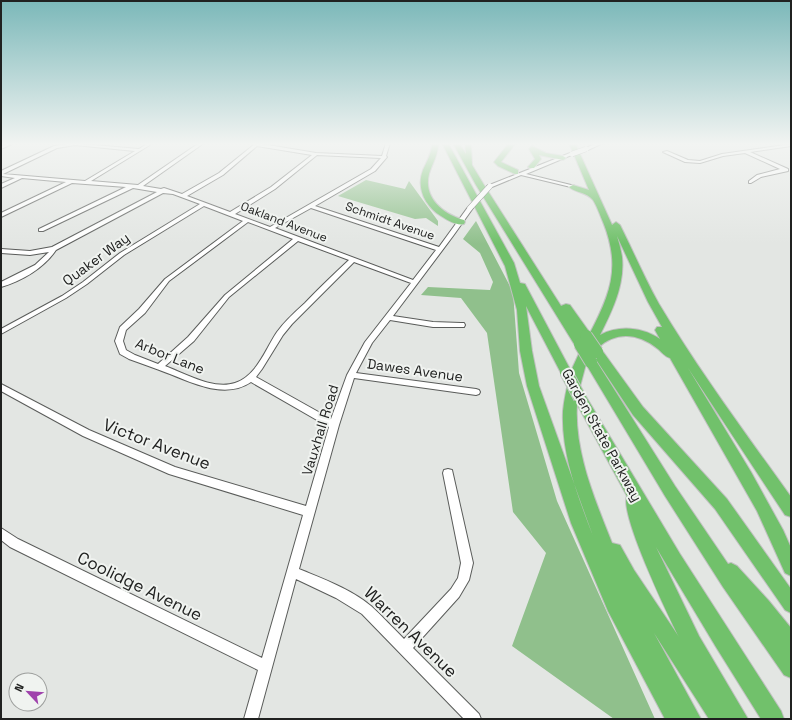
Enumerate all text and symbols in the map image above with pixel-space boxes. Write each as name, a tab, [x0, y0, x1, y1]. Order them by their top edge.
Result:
street label: Oakland Avenue	[238, 198, 330, 246]
street label: Schmidt Avenue	[343, 198, 437, 244]
street label: Quaker Way	[59, 229, 133, 289]
street label: Arbor Lane	[133, 334, 207, 378]
street label: Dawes Avenue	[366, 354, 464, 386]
street label: Garden State Parkway	[558, 365, 646, 505]
street label: Vauxhall Road	[298, 382, 342, 478]
street label: Victor Avenue	[100, 413, 214, 475]
street label: Coolidge Avenue	[74, 546, 206, 626]
street label: Warren Avenue	[360, 582, 462, 682]
north arrow	[8, 672, 48, 712]
text: N	[11, 681, 27, 694]

